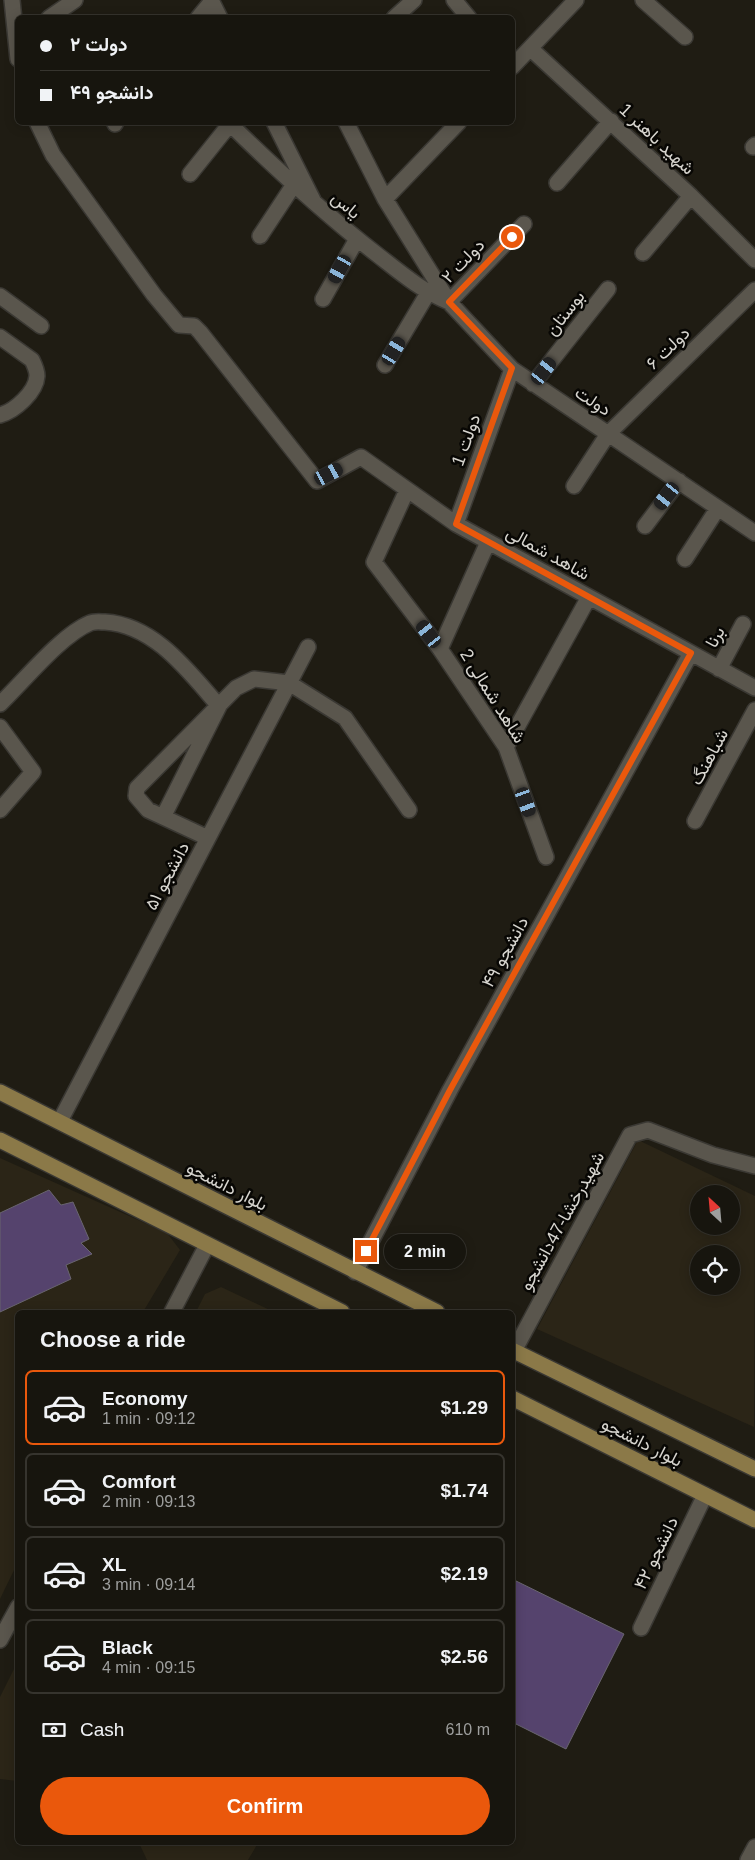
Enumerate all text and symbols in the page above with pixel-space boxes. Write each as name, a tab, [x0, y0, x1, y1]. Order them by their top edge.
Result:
text: دولت ۲	[70, 34, 127, 55]
text: دانشجو ۴۹	[70, 82, 154, 103]
street label: شهید باهنر 1	[615, 99, 698, 179]
street label: یاس	[327, 187, 365, 224]
route start	[501, 226, 523, 248]
street label: دولت ۲	[437, 235, 489, 288]
car	[326, 252, 353, 286]
street label: بوستان	[541, 287, 589, 340]
street label: دولت ۶	[642, 323, 694, 374]
car	[379, 334, 408, 368]
car	[528, 355, 559, 387]
street label: دولت	[571, 382, 615, 421]
street label: دولت 1	[447, 411, 485, 469]
car	[312, 460, 345, 488]
car	[651, 480, 682, 512]
street label: شاهد شمالی	[502, 522, 593, 585]
car	[413, 618, 444, 650]
street label: برنا	[701, 623, 730, 651]
street label: شاهد شمالی 2	[455, 645, 530, 747]
street label: شباهنگ	[686, 726, 732, 788]
car	[513, 785, 538, 819]
street label: دانشجو ۵۱	[141, 839, 194, 914]
street label: دانشجو ۴۹	[477, 913, 533, 991]
street label: شهیدرخشا-47دانشجو	[516, 1148, 609, 1294]
street label: بلوار دانشجو	[183, 1157, 271, 1216]
north arrow	[690, 1185, 740, 1235]
map controls	[690, 1185, 740, 1295]
callout: 2 min	[384, 1234, 466, 1268]
route end	[355, 1240, 377, 1262]
text: 2 min	[404, 1243, 446, 1260]
button: locate	[690, 1245, 740, 1295]
text: Choose a ride	[40, 1327, 185, 1352]
icon: car	[42, 1385, 87, 1430]
text: Economy	[102, 1388, 188, 1409]
text: $1.29	[440, 1397, 488, 1418]
text: 1 min · 09:12	[102, 1410, 195, 1427]
street label: بلوار دانشجو	[598, 1413, 686, 1472]
icon: car	[42, 1468, 87, 1513]
text: Comfort	[102, 1471, 176, 1492]
text: $1.74	[440, 1480, 488, 1501]
text: 2 min · 09:13	[102, 1493, 195, 1510]
street label: دانشجو ۴۲	[630, 1514, 683, 1593]
icon: car	[42, 1551, 87, 1596]
text: XL	[102, 1554, 126, 1575]
text: $2.19	[440, 1563, 488, 1584]
text: 3 min · 09:14	[102, 1576, 195, 1593]
icon: car	[42, 1634, 87, 1679]
text: Black	[102, 1637, 153, 1658]
text: $2.56	[440, 1646, 488, 1667]
text: 4 min · 09:15	[102, 1659, 195, 1676]
icon: cash	[40, 1716, 68, 1744]
text: Cash	[80, 1719, 124, 1740]
text: 610 m	[446, 1721, 490, 1738]
button: Confirm	[40, 1777, 490, 1835]

